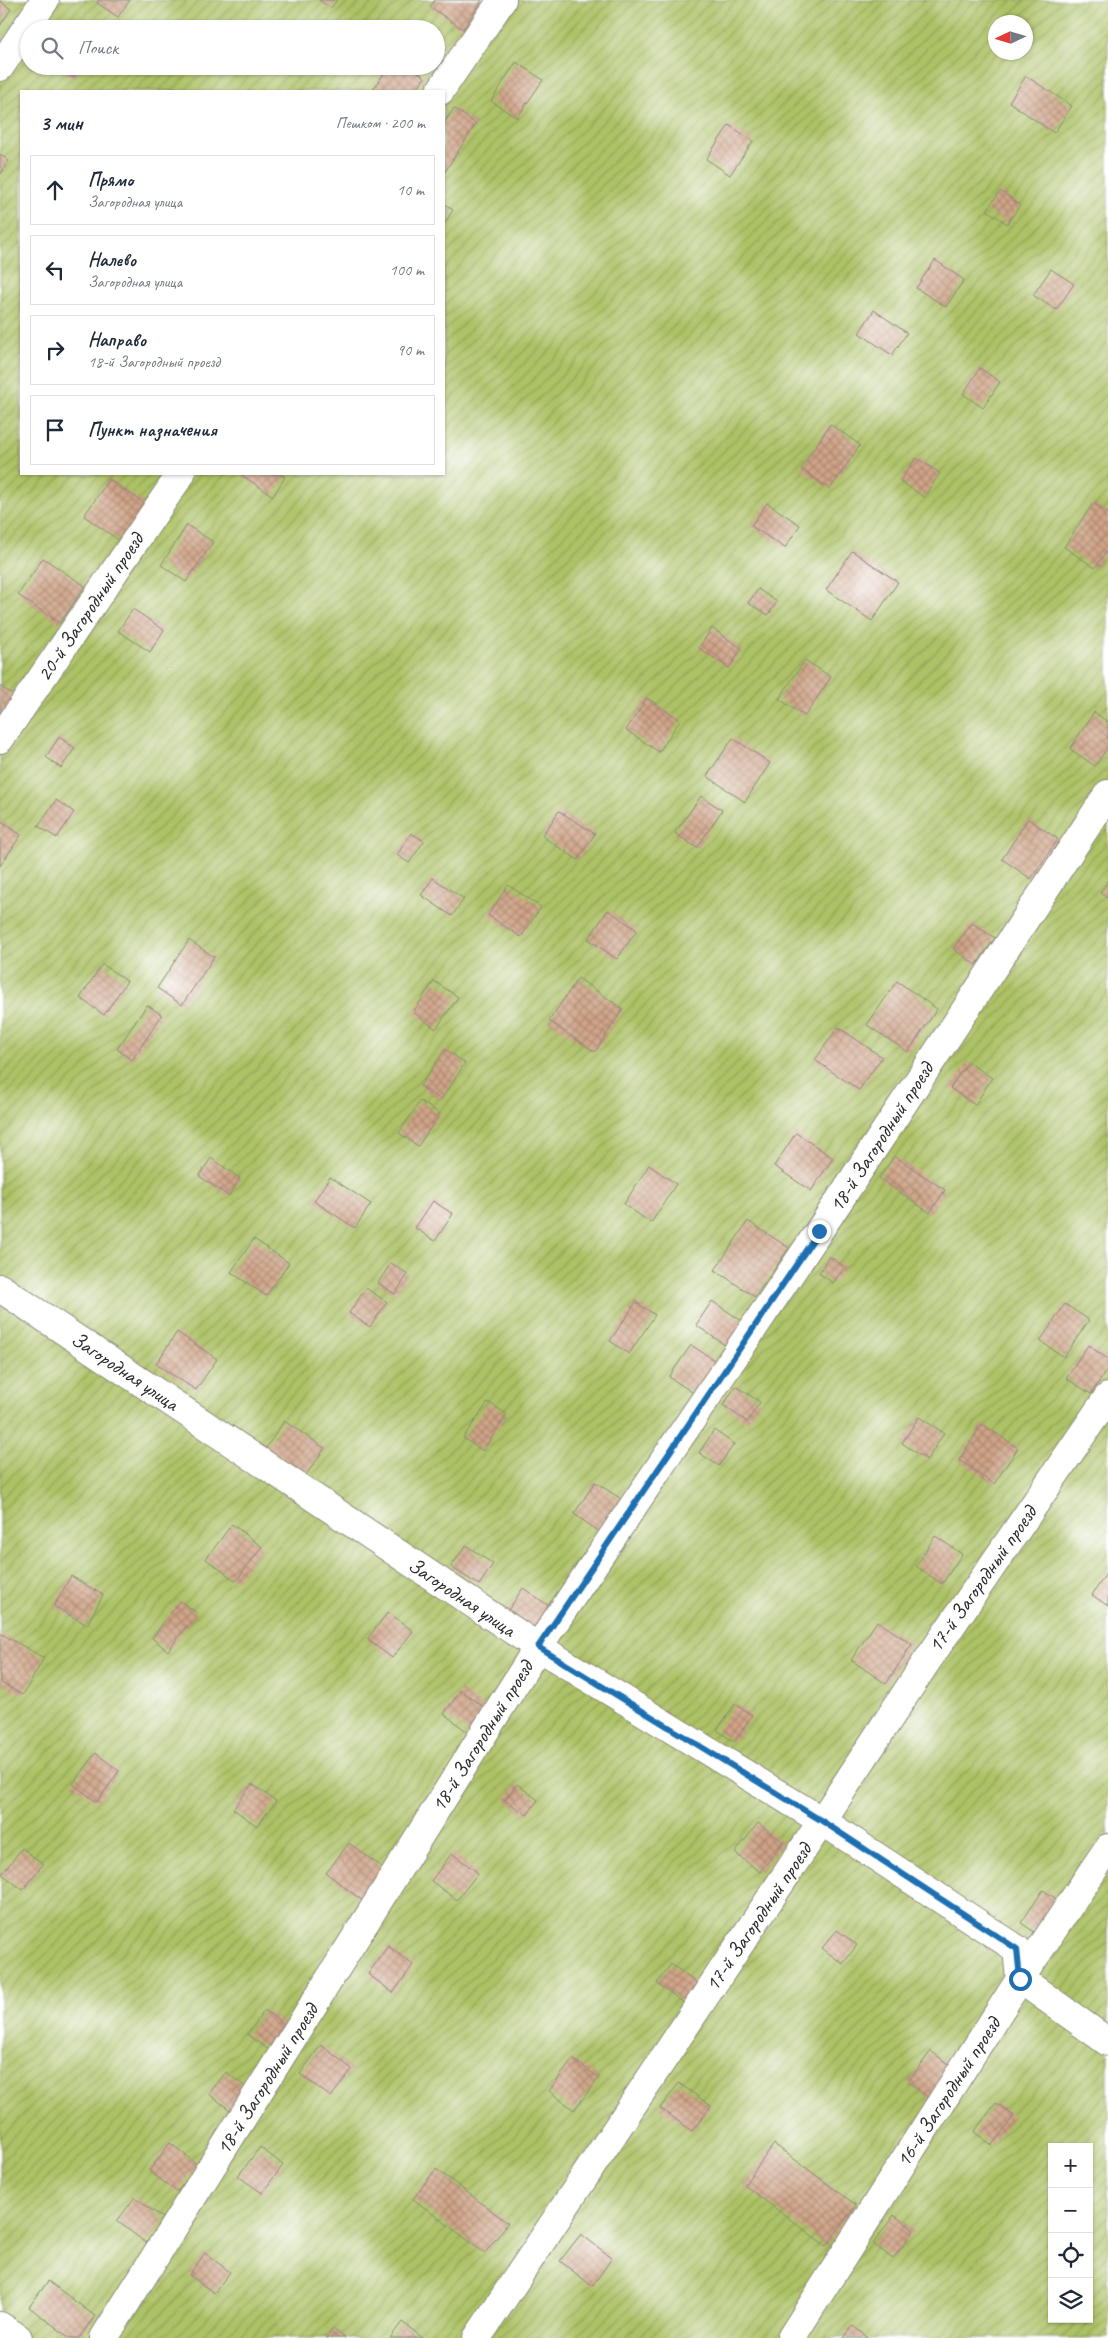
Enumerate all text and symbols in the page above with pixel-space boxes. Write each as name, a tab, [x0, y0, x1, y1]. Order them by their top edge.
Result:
north arrow	[988, 15, 1033, 60]
search box	[20, 20, 445, 75]
icon: search	[38, 34, 66, 62]
text: Поиск	[78, 36, 118, 60]
text: 3 мин	[40, 110, 83, 136]
text: Пешком · 200 m	[336, 113, 425, 133]
text: Прямо	[88, 168, 133, 192]
icon: ahead	[41, 176, 69, 204]
text: 10 m	[397, 180, 424, 200]
text: Загородная улица	[88, 192, 182, 212]
text: Налево	[88, 248, 136, 272]
icon: left	[41, 256, 69, 284]
text: 100 m	[390, 260, 424, 280]
text: Загородная улица	[88, 272, 182, 292]
text: Направо	[88, 328, 146, 352]
icon: right	[41, 336, 69, 364]
text: 90 m	[397, 340, 424, 360]
text: 18-й Загородный проезд	[88, 352, 220, 372]
icon: arrive	[41, 416, 69, 444]
text: Пункт назначения	[88, 418, 217, 442]
street label: 20-й Загородный проезд	[31, 526, 151, 686]
street label: 18-й Загородный проезд	[823, 1055, 940, 1217]
route end	[808, 1220, 831, 1243]
street label: Загородная улица	[66, 1326, 185, 1417]
street label: 17-й Загородный проезд	[922, 1499, 1044, 1657]
street label: Загородная улица	[403, 1552, 522, 1643]
street label: 18-й Загородный проезд	[425, 1654, 540, 1816]
street label: 17-й Загородный проезд	[699, 1836, 819, 1996]
route start	[1009, 1968, 1032, 1991]
street label: 18-й Загородный проезд	[210, 1997, 325, 2159]
street label: 16-й Загородный проезд	[890, 2010, 1007, 2172]
map controls	[1048, 2143, 1093, 2323]
button: +	[1048, 2143, 1093, 2188]
button: −	[1048, 2188, 1093, 2233]
button: locate	[1048, 2233, 1093, 2278]
button: layers	[1048, 2278, 1093, 2323]

